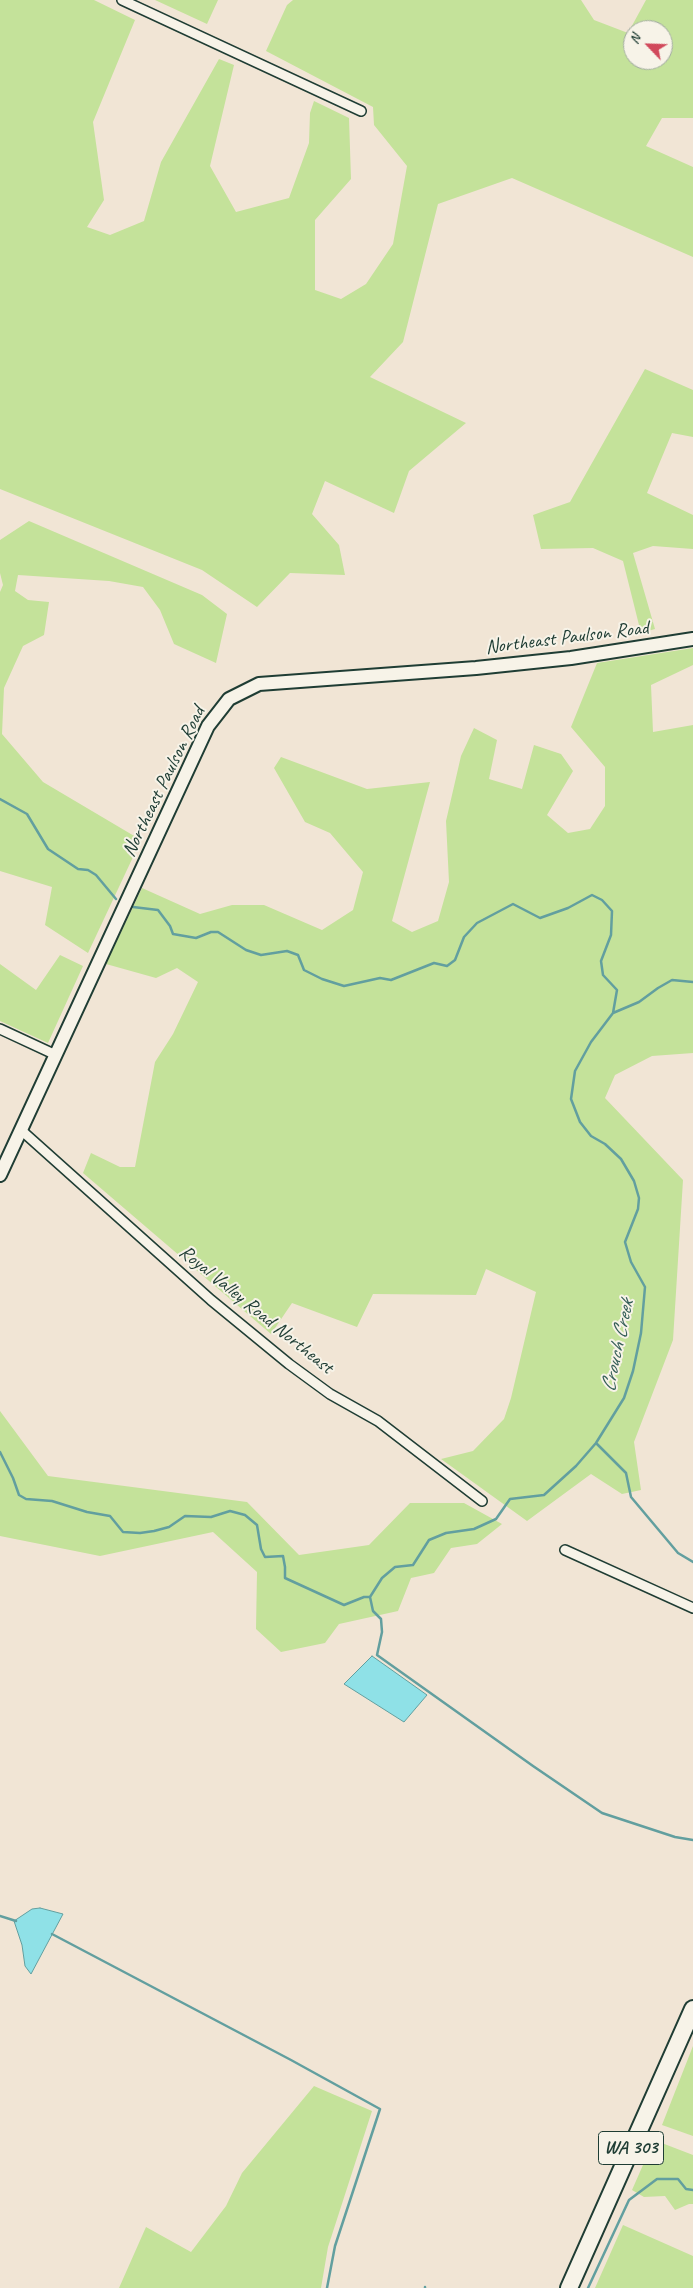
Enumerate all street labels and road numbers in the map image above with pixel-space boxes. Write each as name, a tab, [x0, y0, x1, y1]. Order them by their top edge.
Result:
street label: Northeast Paulson Road	[484, 616, 650, 660]
street label: Northeast Paulson Road	[117, 703, 211, 861]
street label: Royal Valley Road Northeast	[174, 1240, 338, 1380]
road number: WA 303	[598, 2132, 664, 2164]

